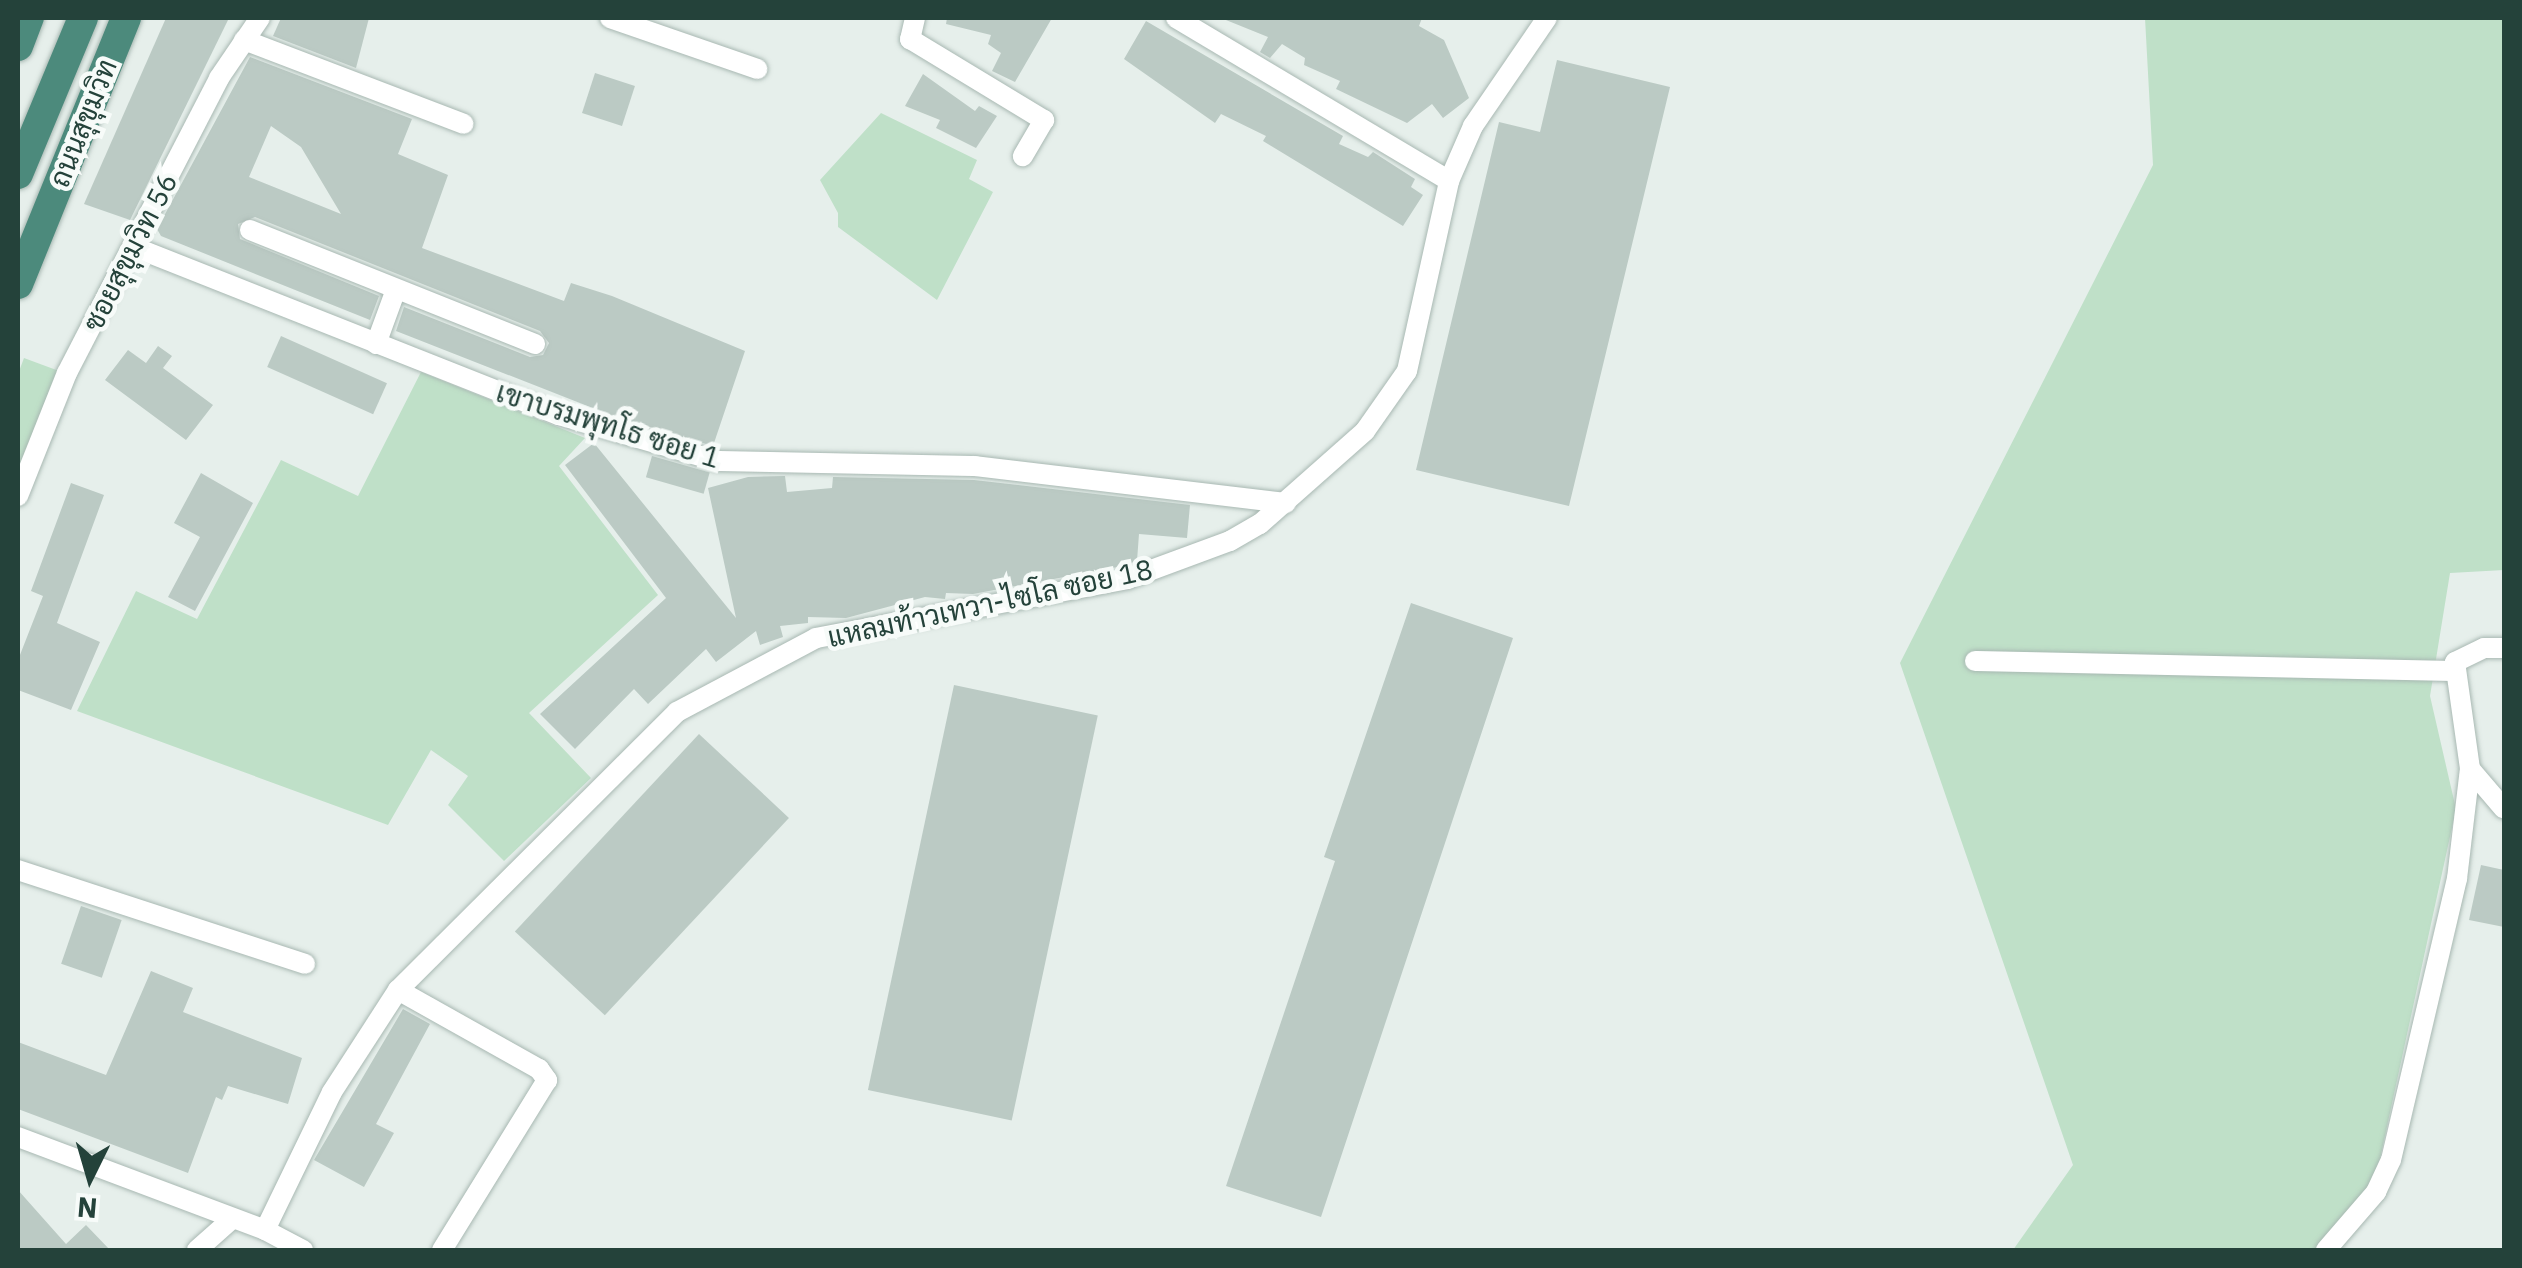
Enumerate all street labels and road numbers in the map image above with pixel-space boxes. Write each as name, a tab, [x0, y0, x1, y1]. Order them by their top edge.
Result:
street label: ถนนสุขุมวิท	[42, 54, 124, 192]
street label: ซอยสุขุมวิท 56	[76, 167, 184, 337]
street label: เขาบรมพุทโธ ซอย 1	[492, 375, 724, 475]
street label: แหลมท้าวเทวา-ไซโล ซอย 18	[824, 552, 1156, 654]

